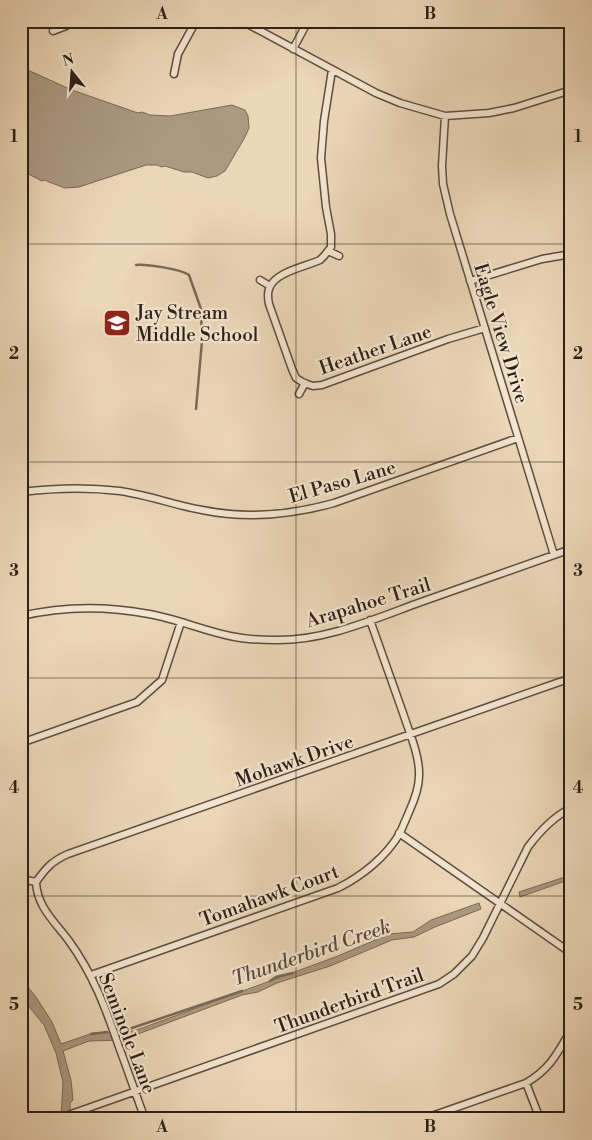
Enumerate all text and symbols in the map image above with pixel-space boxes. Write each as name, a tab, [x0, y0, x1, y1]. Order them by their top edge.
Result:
text: A	[155, 4, 168, 24]
text: B	[424, 4, 436, 24]
north arrow	[48, 48, 98, 98]
text: N	[61, 50, 76, 71]
text: 1	[10, 127, 18, 147]
text: 1	[574, 127, 582, 147]
street label: Eagle View Drive	[468, 260, 534, 406]
place label: Jay Stream Middle School	[135, 301, 259, 347]
school or university icon: Jay Stream Middle School	[102, 308, 132, 338]
street label: Heather Lane	[316, 319, 435, 380]
text: 2	[9, 344, 19, 364]
text: 2	[573, 344, 583, 364]
street label: El Paso Lane	[286, 455, 399, 509]
text: 3	[9, 561, 19, 581]
text: 3	[573, 561, 583, 581]
street label: Arapahoe Trail	[302, 573, 434, 634]
street label: Mohawk Drive	[232, 729, 357, 792]
text: 4	[9, 778, 20, 798]
text: 4	[573, 778, 584, 798]
street label: Tomahawk Court	[196, 860, 342, 932]
water label: Thunderbird Creek	[229, 915, 394, 992]
street label: Thunderbird Trail	[271, 963, 428, 1039]
street label: Seminole Lane	[93, 969, 161, 1097]
text: 5	[9, 995, 19, 1015]
text: 5	[573, 995, 583, 1015]
text: A	[155, 1117, 168, 1137]
text: B	[424, 1117, 436, 1137]

